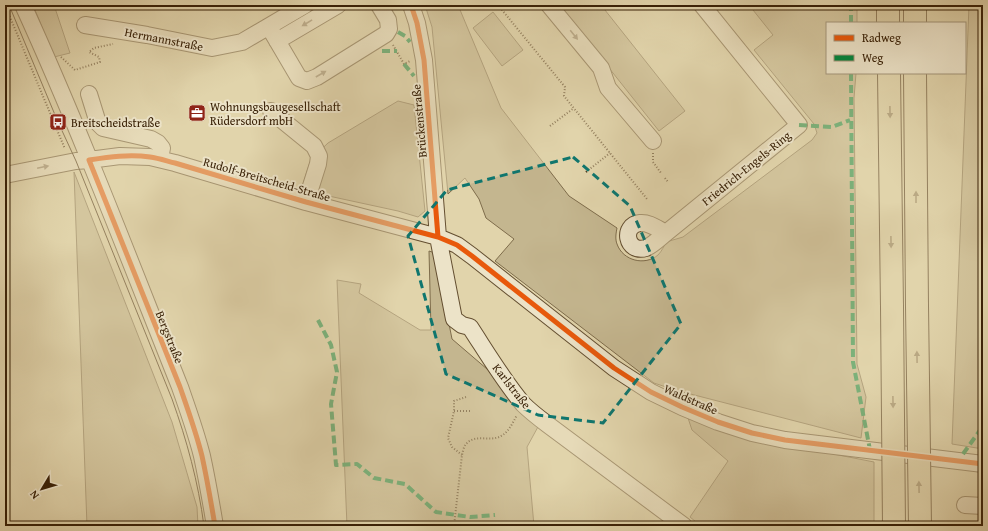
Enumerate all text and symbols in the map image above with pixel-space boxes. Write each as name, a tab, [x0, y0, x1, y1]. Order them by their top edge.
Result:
one-way arrow	[301, 20, 313, 27]
legend	[826, 22, 966, 74]
street label: Hermannstraße	[123, 23, 205, 55]
text: Radweg	[862, 29, 901, 46]
one-way arrow	[570, 30, 579, 41]
text: Weg	[862, 49, 883, 66]
one-way arrow	[315, 70, 327, 77]
street label: Brückenstraße	[407, 83, 431, 158]
place label: Wohnungsbaugesellschaft Rüdersdorf mbH	[210, 98, 342, 129]
office icon: Wohnungsbaugesellschaft Rüdersdorf mbH	[187, 103, 207, 123]
one-way arrow	[886, 106, 893, 118]
bus stop icon: Breitscheidstraße	[48, 112, 68, 132]
place label: Breitscheidstraße	[71, 114, 160, 131]
street label: Friedrich-Engels-Ring	[698, 127, 794, 209]
street label: Rudolf-Breitscheid-Straße	[201, 153, 333, 205]
one-way arrow	[37, 164, 49, 170]
one-way arrow	[913, 190, 919, 203]
one-way arrow	[888, 236, 894, 249]
street label: Bergstraße	[152, 308, 188, 366]
one-way arrow	[914, 351, 921, 363]
street label: Karlstraße	[489, 360, 535, 413]
street label: Waldstraße	[661, 380, 721, 419]
one-way arrow	[890, 396, 896, 409]
north arrow	[22, 469, 62, 509]
one-way arrow	[916, 480, 922, 493]
text: N	[25, 487, 43, 503]

